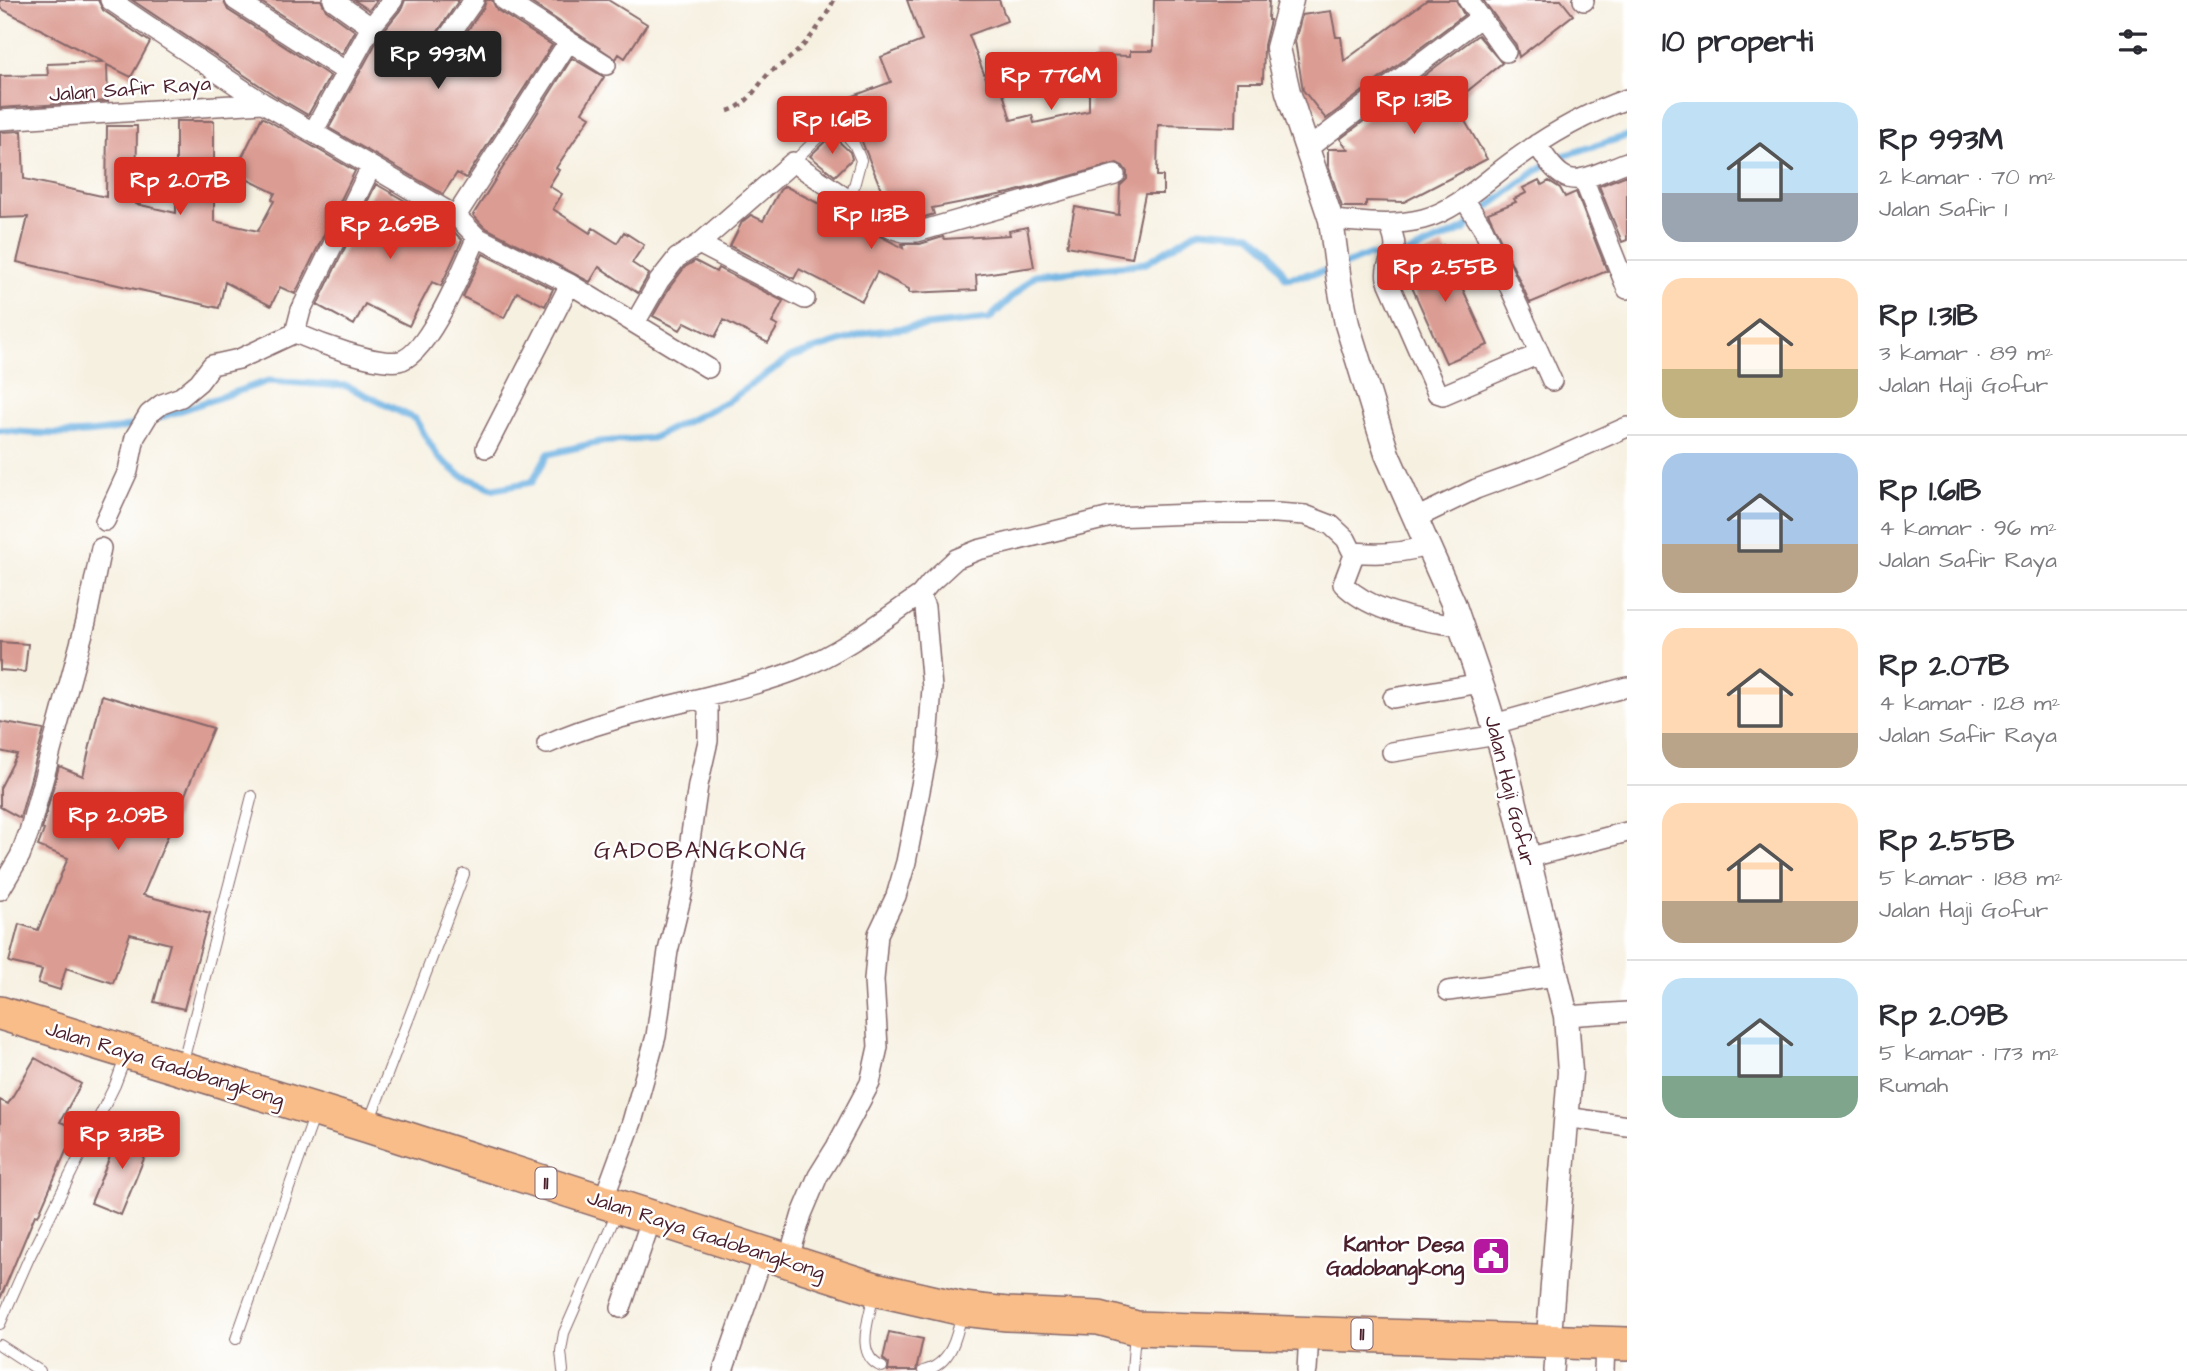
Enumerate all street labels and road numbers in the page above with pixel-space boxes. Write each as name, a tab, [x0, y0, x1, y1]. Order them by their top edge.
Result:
street label: Jalan Safir Raya	[48, 69, 212, 111]
street label: Jalan Haji Gofur	[1477, 713, 1543, 870]
street label: Jalan Raya Gadobangkong	[41, 1014, 288, 1116]
road number: 11	[536, 1168, 556, 1198]
street label: Jalan Raya Gadobangkong	[583, 1183, 829, 1289]
road number: 11	[1352, 1318, 1372, 1350]

